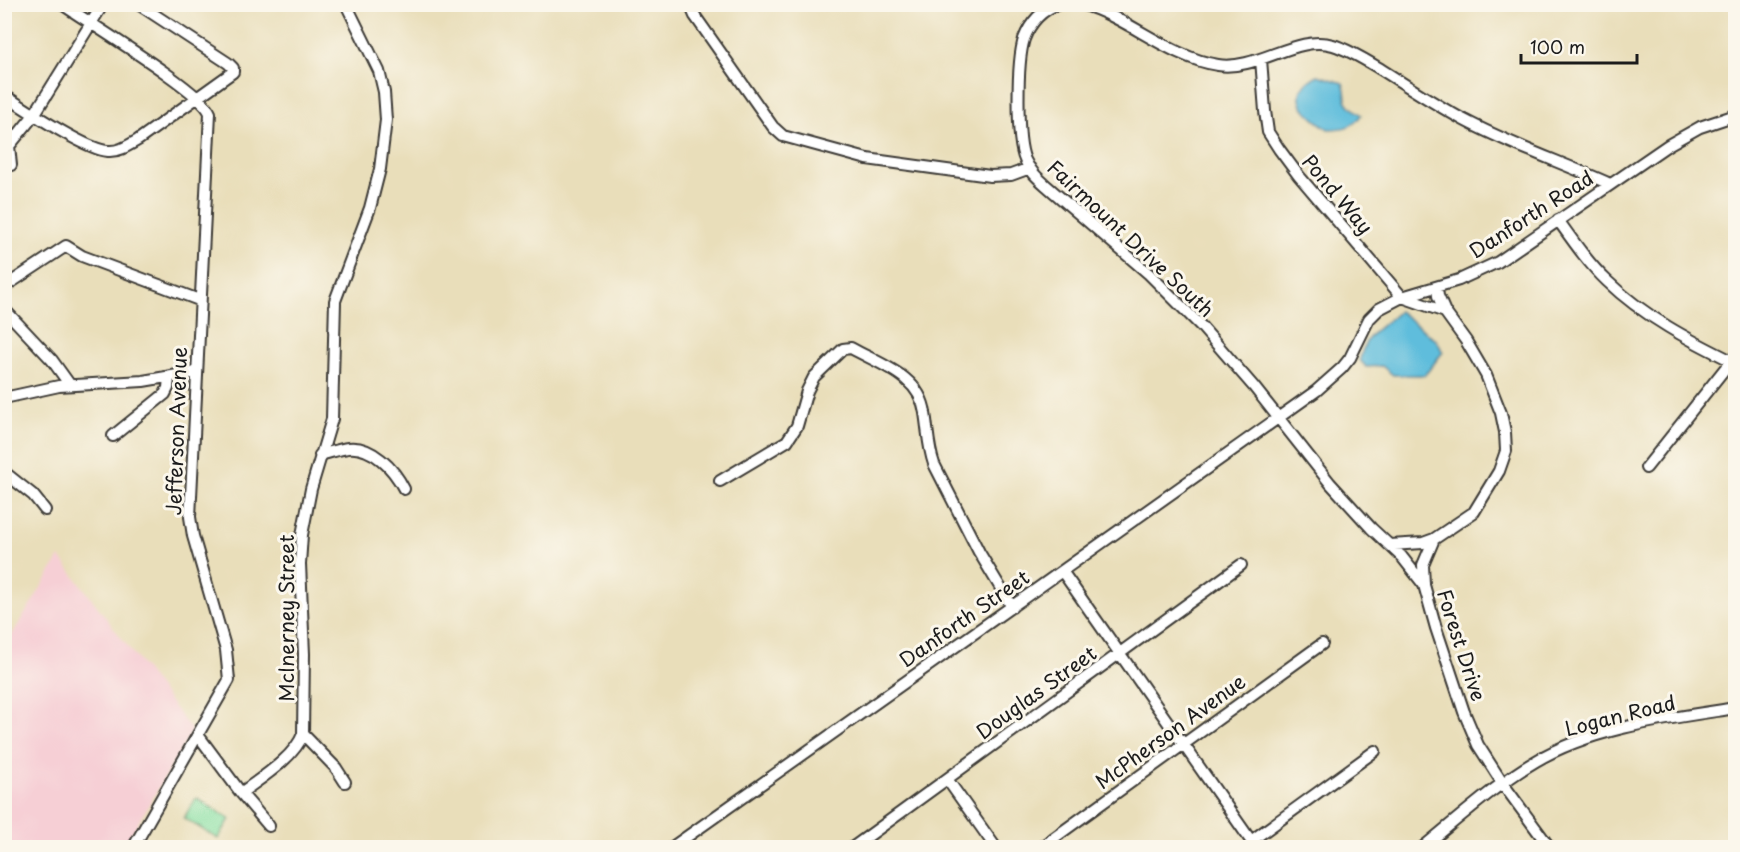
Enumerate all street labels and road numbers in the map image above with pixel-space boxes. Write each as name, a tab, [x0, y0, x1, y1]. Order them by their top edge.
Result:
street label: Pond Way	[1295, 147, 1381, 241]
street label: Fairmount Drive South	[1041, 153, 1221, 323]
street label: Danforth Road	[1463, 163, 1599, 265]
street label: Jefferson Avenue	[158, 346, 194, 516]
street label: McInerney Street	[271, 534, 301, 702]
street label: Danforth Street	[893, 562, 1035, 674]
street label: Forest Drive	[1430, 585, 1494, 705]
street label: Douglas Street	[970, 638, 1102, 746]
street label: McPherson Avenue	[1089, 666, 1251, 796]
street label: Logan Road	[1561, 687, 1679, 743]

